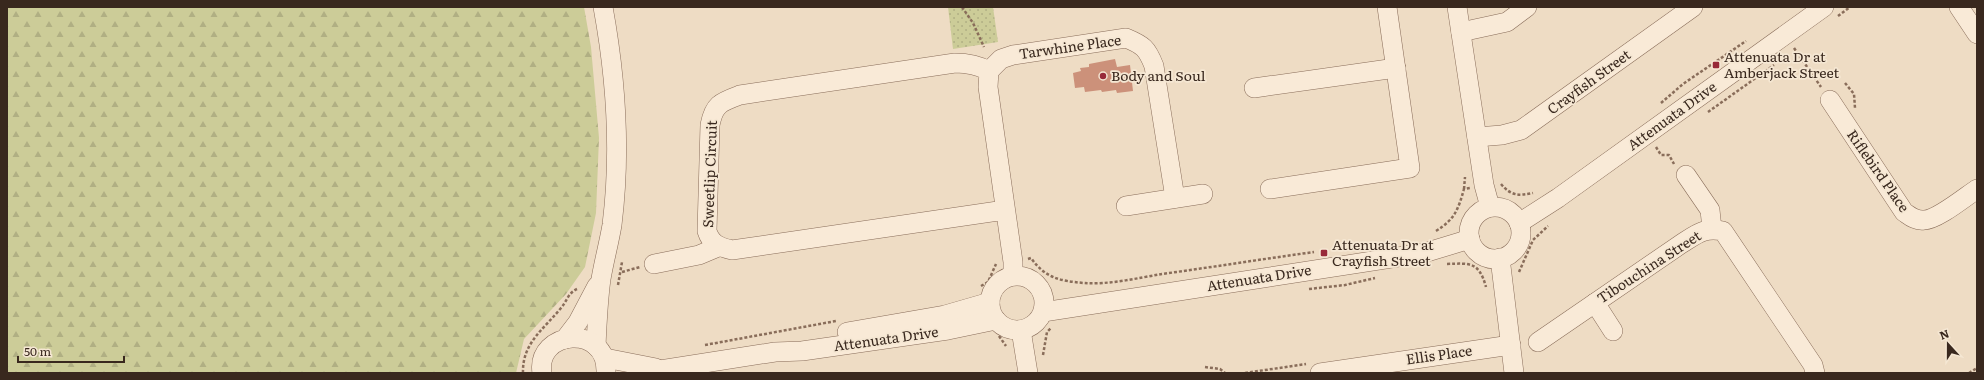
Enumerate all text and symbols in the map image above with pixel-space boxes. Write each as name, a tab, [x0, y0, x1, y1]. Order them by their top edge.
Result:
street label: Tarwhine Place	[1017, 29, 1122, 63]
street label: Crayfish Street	[1543, 44, 1634, 118]
place label: Attenuata Dr at Amberjack Street	[1724, 46, 1840, 82]
marker: Attenuata Dr at Amberjack Street	[1711, 60, 1721, 70]
place label: Body and Soul	[1111, 65, 1206, 85]
marker: Body and Soul	[1098, 71, 1108, 81]
street label: Attenuata Drive	[1623, 76, 1720, 154]
street label: Sweetlip Circuit	[697, 120, 721, 228]
street label: Riflebird Place	[1843, 125, 1915, 216]
street label: Tibouchina Street	[1592, 225, 1705, 307]
place label: Attenuata Dr at Crayfish Street	[1332, 234, 1434, 270]
marker: Attenuata Dr at Crayfish Street	[1319, 248, 1329, 258]
street label: Attenuata Drive	[1205, 259, 1313, 295]
street label: Attenuata Drive	[832, 321, 940, 355]
north arrow	[1928, 324, 1968, 364]
text: N	[1937, 325, 1951, 343]
scale bar	[18, 338, 124, 364]
street label: Ellis Place	[1404, 339, 1473, 369]
text: 50 m	[24, 342, 51, 360]

